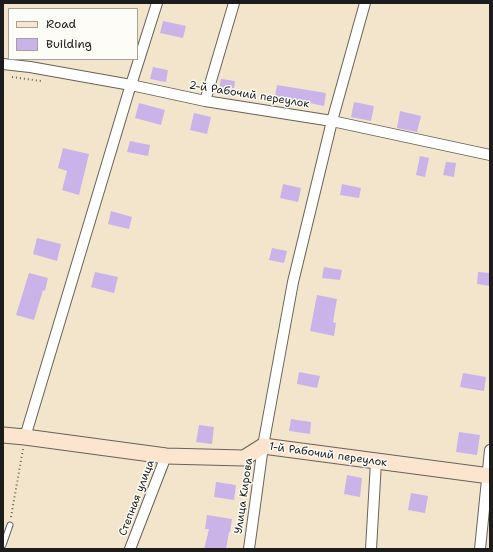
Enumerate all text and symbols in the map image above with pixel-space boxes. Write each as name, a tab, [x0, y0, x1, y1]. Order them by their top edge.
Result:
legend	[8, 8, 138, 60]
text: Road	[46, 16, 76, 32]
text: Building	[46, 36, 92, 52]
street label: 2-й Рабочий переулок	[188, 79, 310, 111]
street label: 1-й Рабочий переулок	[268, 440, 388, 470]
street label: Улица Кирова	[232, 457, 256, 535]
street label: Степная улица	[116, 458, 158, 538]

